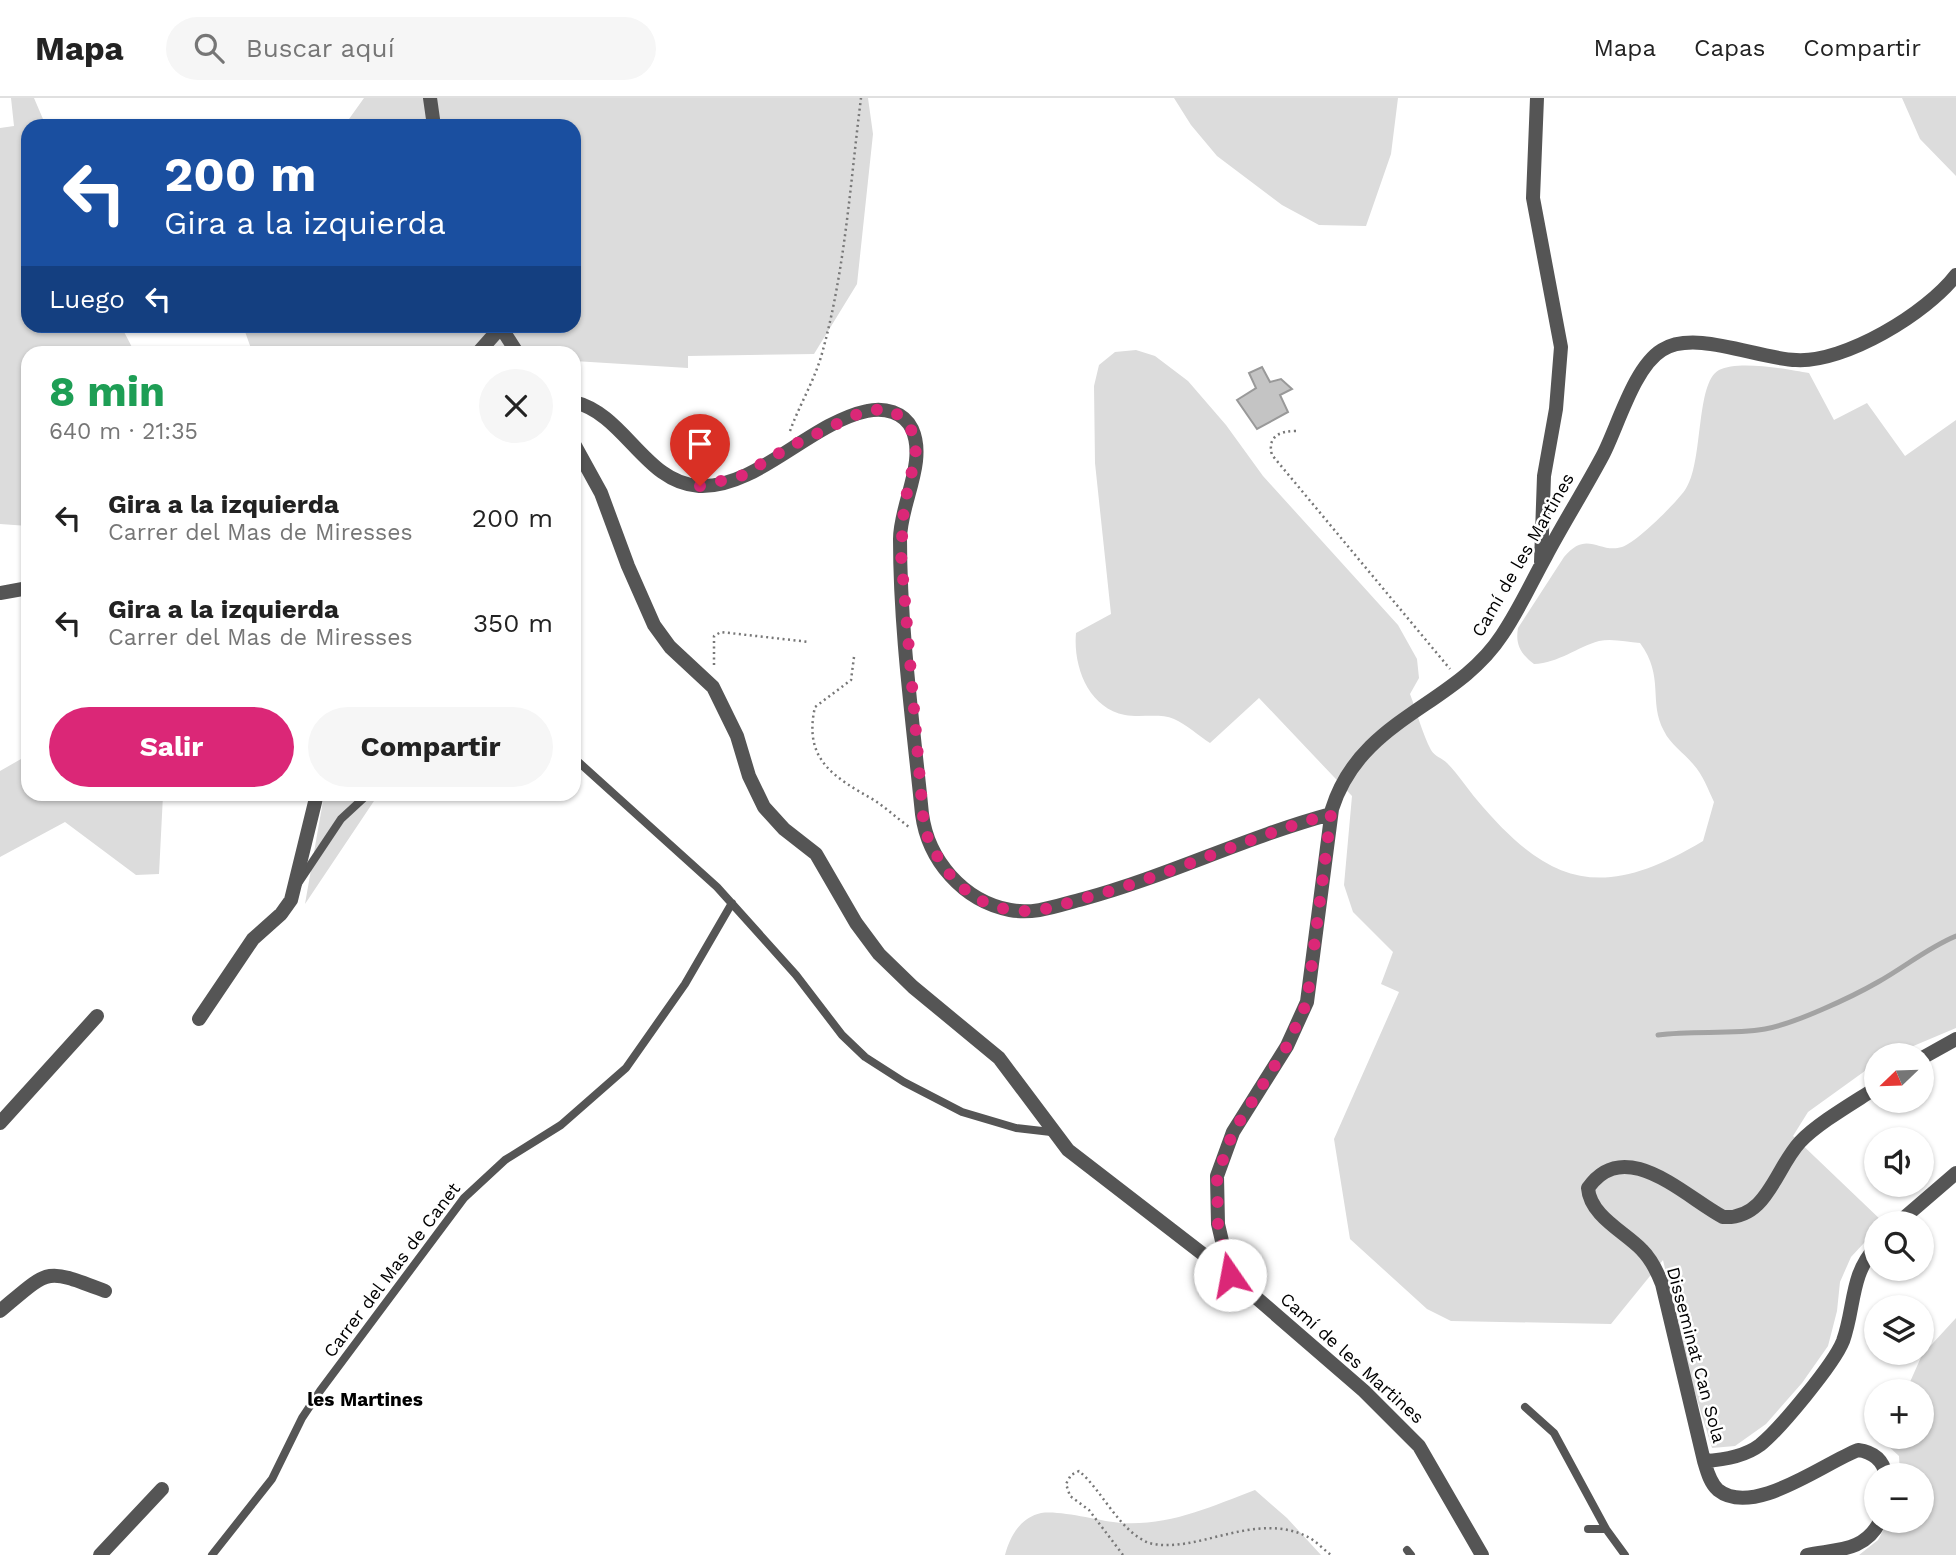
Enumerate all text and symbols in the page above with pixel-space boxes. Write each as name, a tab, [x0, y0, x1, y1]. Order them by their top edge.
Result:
search box	[166, 17, 656, 80]
text: Mapa	[35, 29, 124, 68]
icon: search	[190, 29, 228, 67]
text: Buscar aquí	[246, 33, 395, 63]
text: Mapa	[1593, 34, 1656, 62]
text: Capas	[1694, 34, 1765, 62]
text: Compartir	[1803, 34, 1921, 62]
text: 200 m	[164, 145, 316, 203]
icon: left	[49, 147, 140, 238]
text: Gira a la izquierda	[164, 204, 446, 242]
icon: left	[139, 280, 177, 318]
text: Luego	[49, 284, 125, 314]
text: 8 min	[49, 367, 165, 416]
button: close	[479, 369, 553, 443]
pin	[670, 414, 730, 486]
text: 640 m · 21:35	[49, 418, 198, 445]
icon: arrive	[681, 425, 719, 463]
street label: Camí de les Martines	[1467, 469, 1578, 640]
text: Gira a la izquierda	[108, 489, 339, 519]
icon: left	[49, 499, 87, 537]
text: 200 m	[472, 503, 553, 533]
text: Carrer del Mas de Miresses	[108, 519, 413, 546]
text: Gira a la izquierda	[108, 594, 339, 624]
icon: left	[49, 604, 87, 642]
text: 350 m	[473, 608, 553, 638]
text: Carrer del Mas de Miresses	[108, 624, 413, 651]
button: Salir	[49, 707, 294, 787]
button: Compartir	[308, 707, 553, 787]
north arrow	[1864, 1043, 1934, 1113]
map controls	[1864, 1043, 1934, 1533]
button: sound	[1864, 1127, 1934, 1197]
street label: Carrer del Mas de Canet	[319, 1178, 464, 1361]
button: search	[1864, 1211, 1934, 1281]
position arrow	[1193, 1238, 1267, 1312]
street label: Disseminat Can Sola	[1663, 1265, 1730, 1445]
street label: Camí de les Martines	[1276, 1288, 1428, 1428]
button: layers	[1864, 1295, 1934, 1365]
button: +	[1864, 1379, 1934, 1449]
district label: les Martines	[307, 1388, 423, 1411]
button: −	[1864, 1463, 1934, 1533]

